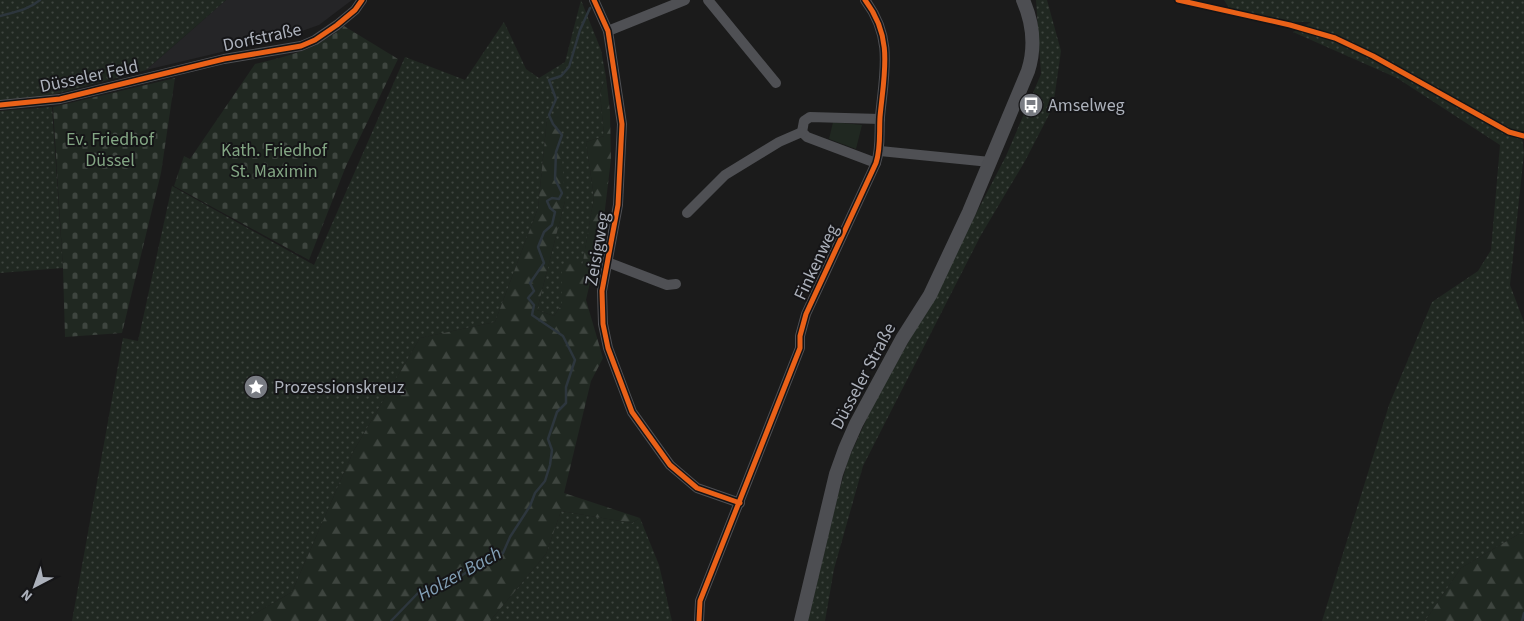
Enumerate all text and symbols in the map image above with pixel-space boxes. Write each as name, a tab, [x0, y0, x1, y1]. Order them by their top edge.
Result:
street label: Dorfstraße	[221, 17, 304, 58]
street label: Düsseler Feld	[37, 54, 141, 99]
bus stop icon: Amselweg	[1018, 92, 1044, 118]
place label: Amselweg	[1048, 93, 1124, 118]
park label: Ev. Friedhof Düssel	[66, 127, 155, 173]
park label: Kath. Friedhof St. Maximin	[221, 138, 328, 184]
street label: Zeisigweg	[579, 210, 616, 288]
street label: Finkenweg	[788, 220, 845, 304]
street label: Düsseler Straße	[825, 318, 902, 434]
place icon: Prozessionskreuz	[243, 374, 269, 400]
place label: Prozessionskreuz	[274, 375, 405, 400]
water label: Holzer Bach	[413, 540, 507, 609]
north arrow	[10, 561, 60, 611]
text: N	[17, 584, 37, 606]

